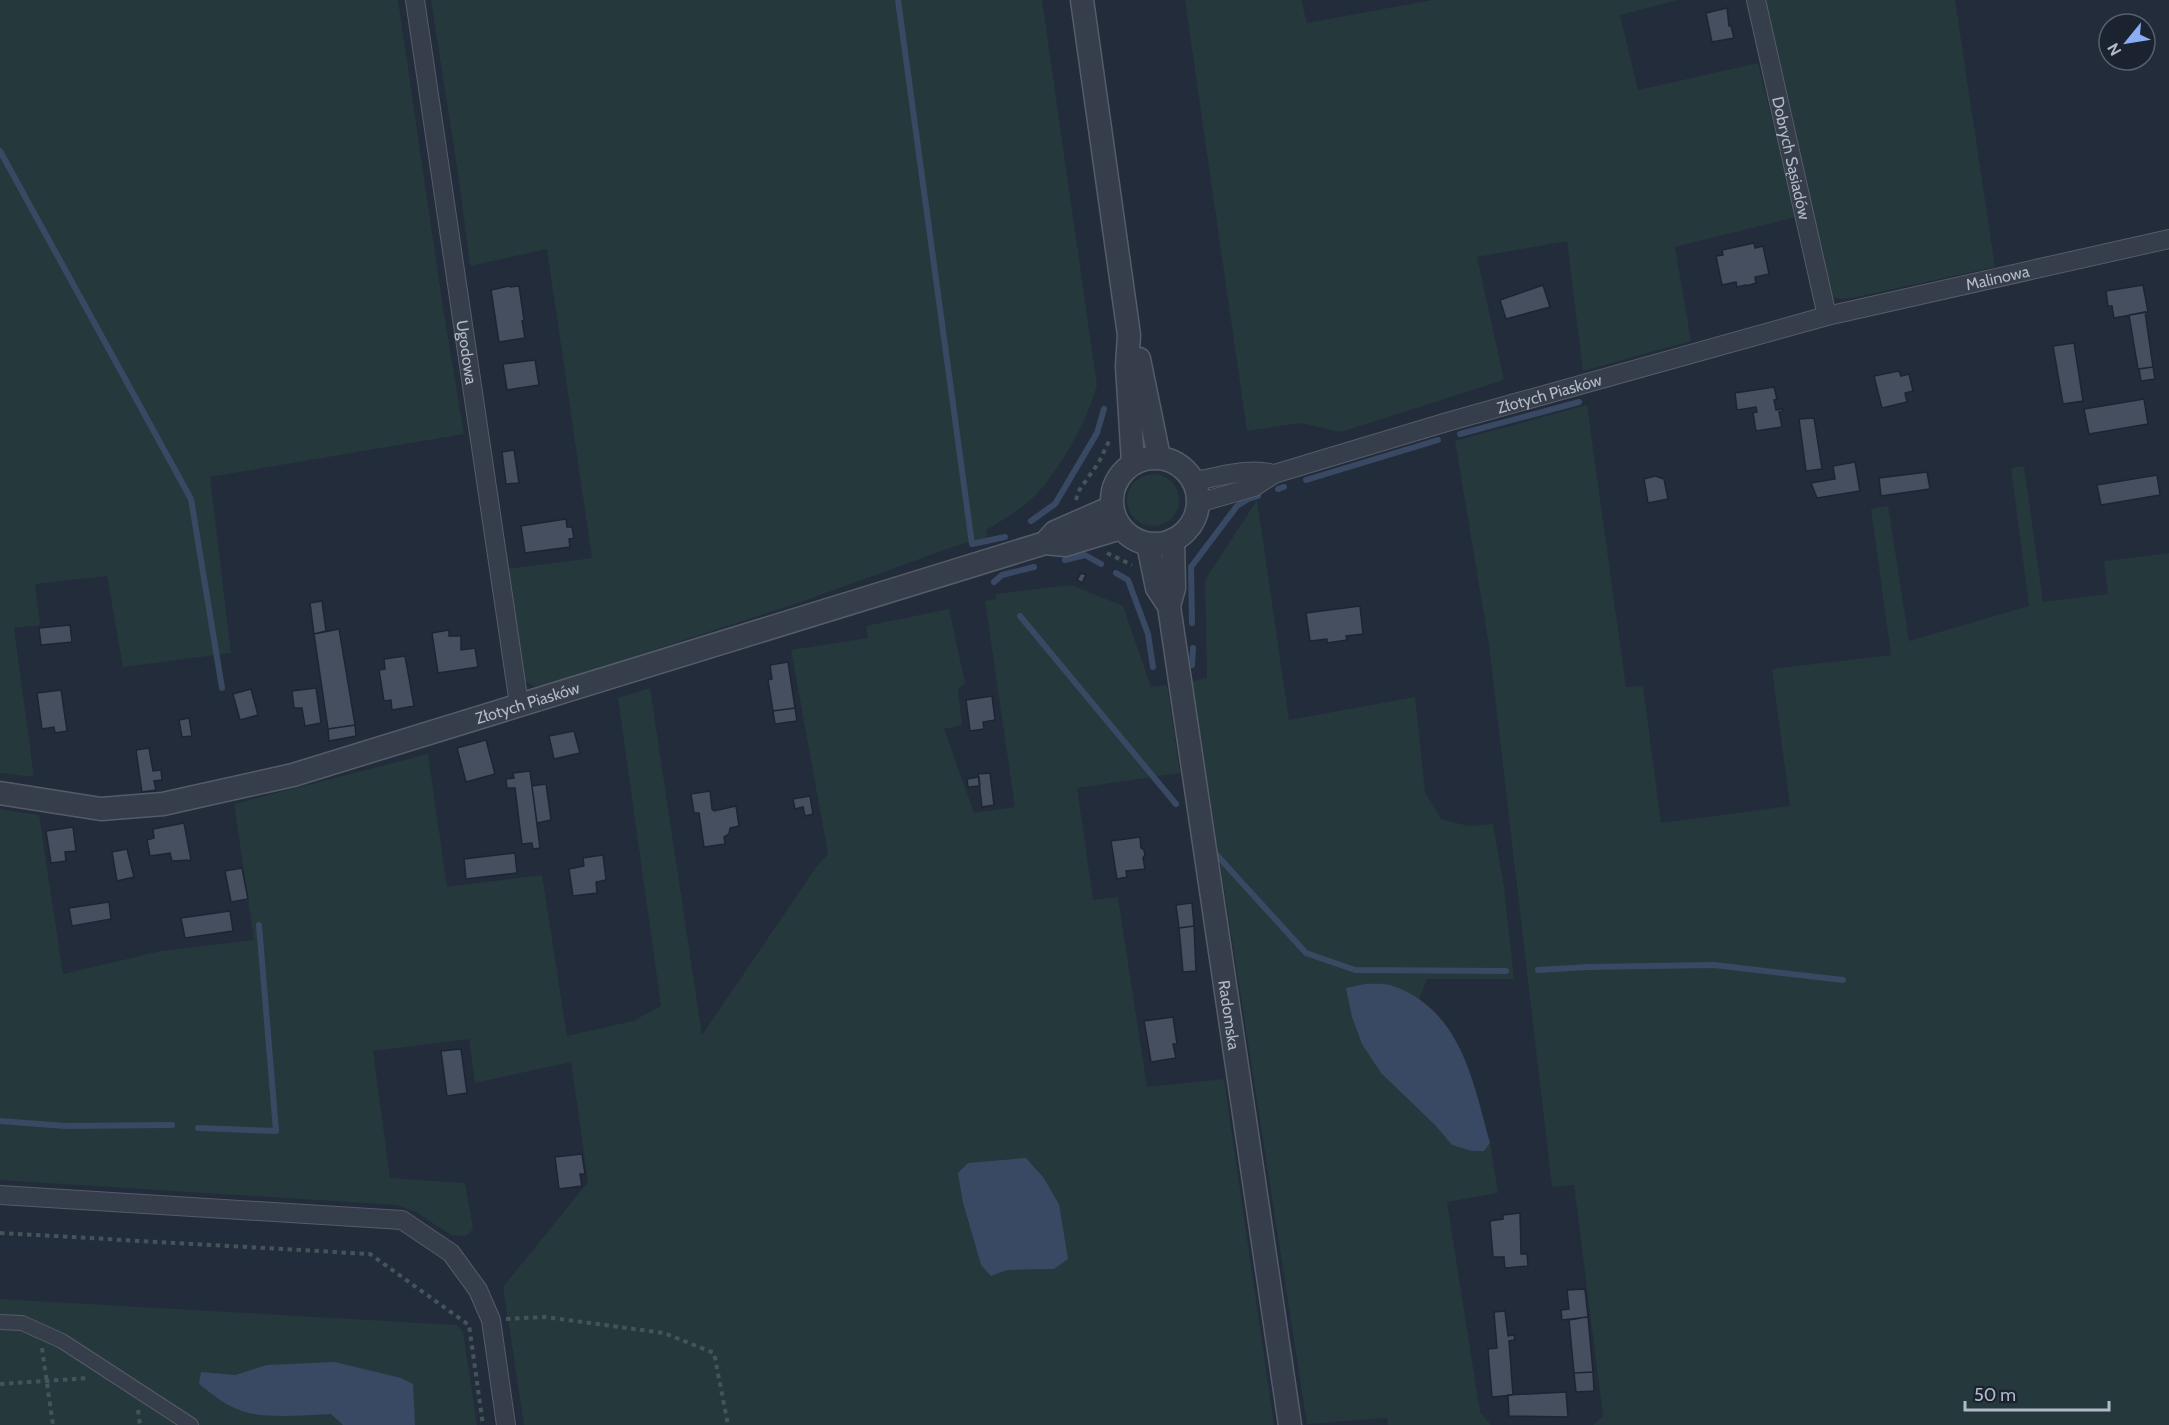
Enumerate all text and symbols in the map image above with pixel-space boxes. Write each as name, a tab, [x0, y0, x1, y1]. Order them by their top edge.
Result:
north arrow	[2097, 12, 2157, 72]
text: N	[2103, 40, 2125, 59]
street label: Dobrych Sąsiadów	[1768, 95, 1814, 222]
street label: Malinowa	[1964, 262, 2032, 294]
street label: Ugodowa	[452, 319, 481, 386]
street label: Złotych Piasków	[1495, 370, 1604, 418]
street label: Złotych Piasków	[473, 678, 582, 728]
street label: Radomska	[1214, 979, 1244, 1052]
scale bar	[1965, 1374, 2109, 1412]
text: 50 m	[1974, 1384, 2016, 1406]

